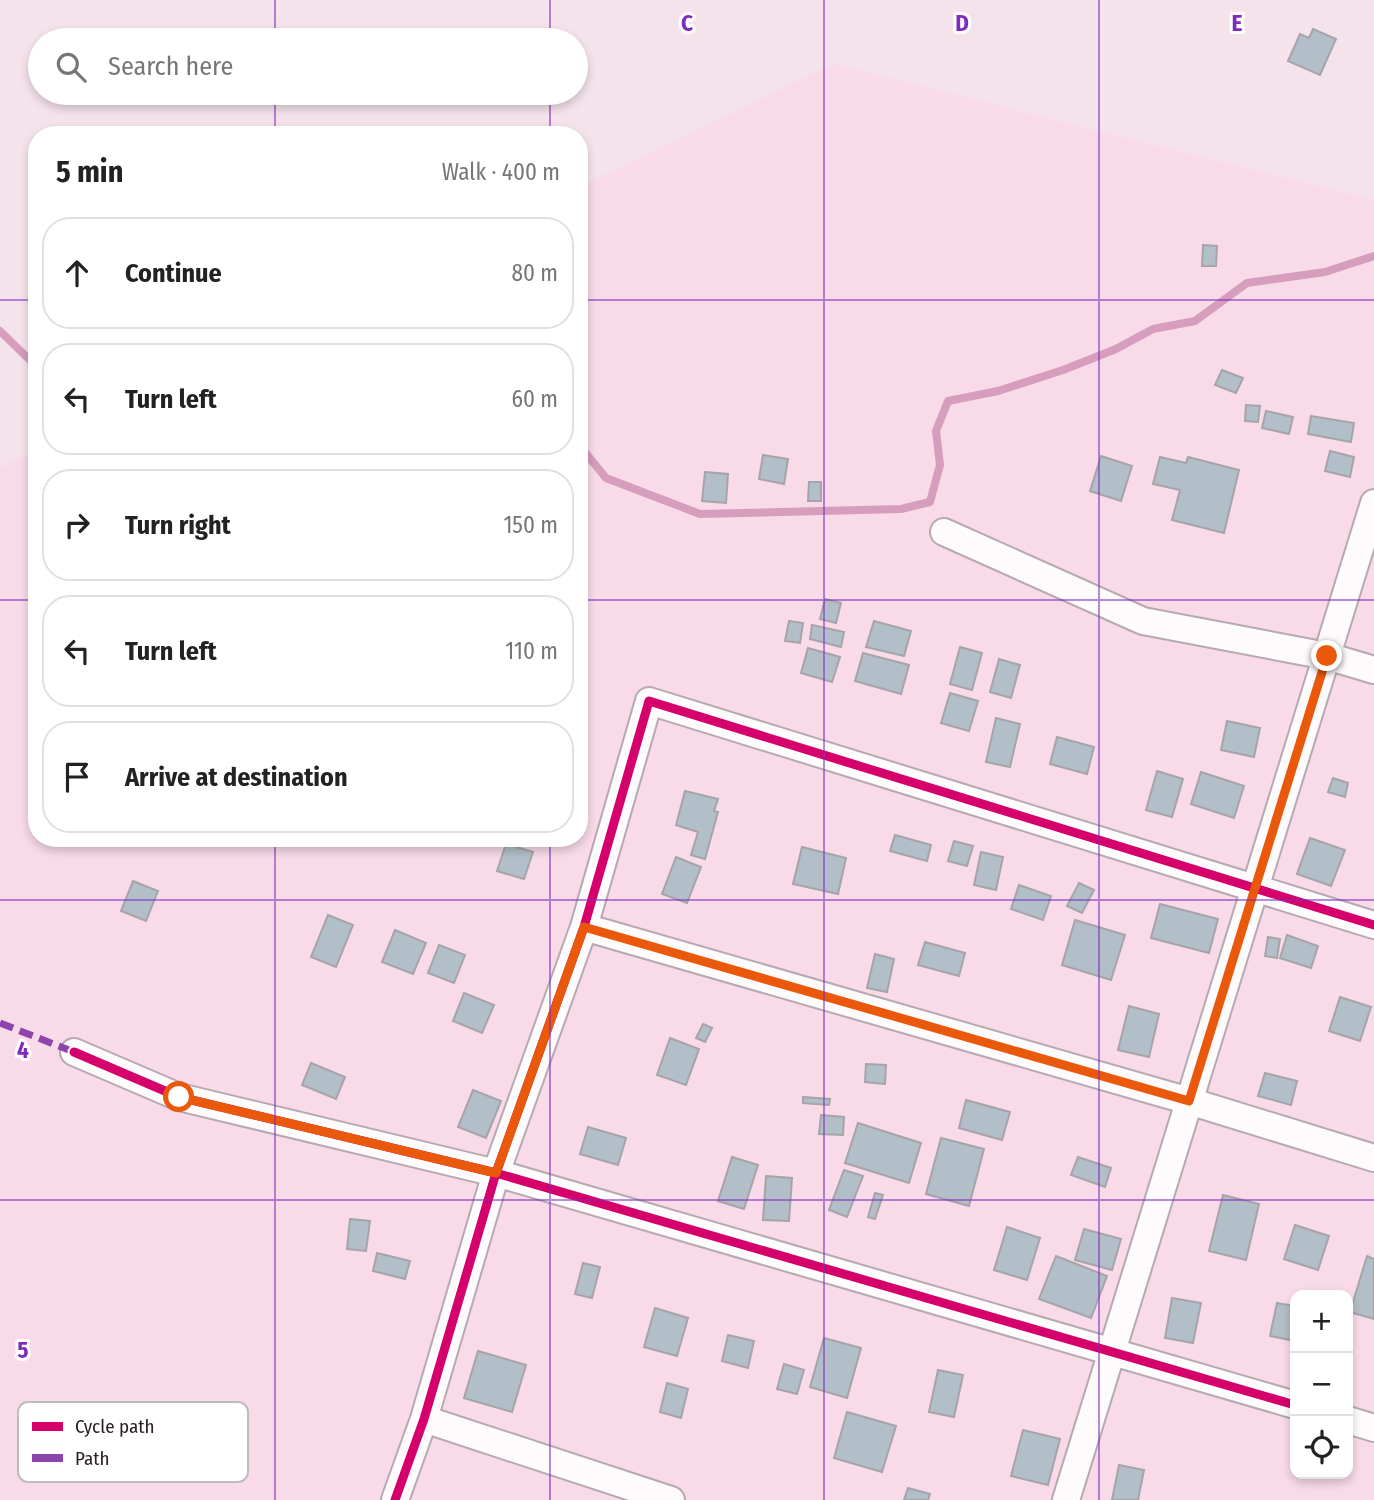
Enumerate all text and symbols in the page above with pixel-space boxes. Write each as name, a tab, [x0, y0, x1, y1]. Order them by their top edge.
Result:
text: C	[681, 9, 693, 37]
text: D	[955, 9, 969, 37]
text: E	[1232, 9, 1243, 37]
search box	[28, 28, 588, 105]
icon: search	[52, 48, 90, 86]
text: Search here	[108, 51, 233, 82]
text: 5 min	[56, 154, 123, 190]
text: Walk · 400 m	[442, 158, 560, 186]
icon: ahead	[58, 254, 96, 292]
text: Continue	[125, 258, 222, 289]
text: 80 m	[511, 259, 558, 287]
icon: left	[58, 380, 96, 418]
text: Turn left	[125, 384, 217, 415]
text: 60 m	[512, 385, 558, 413]
icon: right	[58, 506, 96, 544]
text: Turn right	[125, 510, 231, 541]
text: 150 m	[503, 511, 558, 539]
icon: left	[58, 632, 96, 670]
text: Turn left	[125, 636, 217, 667]
text: 110 m	[505, 637, 558, 665]
route end	[1311, 640, 1342, 671]
icon: arrive	[58, 758, 96, 796]
text: Arrive at destination	[125, 762, 348, 793]
text: 4	[17, 1036, 29, 1064]
route start	[163, 1081, 194, 1112]
map controls	[1290, 1290, 1353, 1479]
button: +	[1290, 1290, 1353, 1353]
text: 5	[17, 1336, 29, 1364]
button: −	[1290, 1353, 1353, 1416]
legend	[18, 1402, 248, 1482]
text: Cycle path	[75, 1415, 154, 1438]
button: locate	[1290, 1416, 1353, 1479]
text: Path	[75, 1447, 110, 1470]

